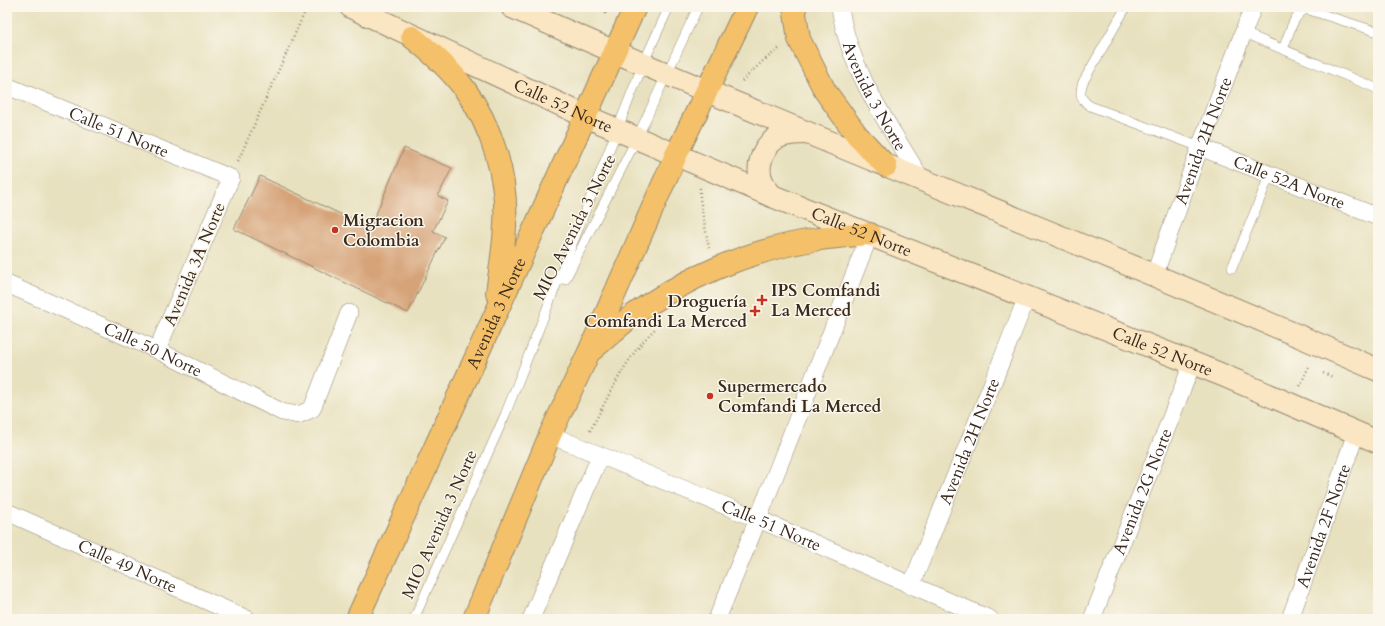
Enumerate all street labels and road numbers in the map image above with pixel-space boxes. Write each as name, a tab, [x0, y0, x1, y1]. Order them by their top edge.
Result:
street label: Avenida 3 Norte	[837, 38, 912, 155]
street label: Calle 52 Norte	[510, 73, 616, 138]
street label: Avenida 2H Norte	[1169, 74, 1238, 208]
street label: Calle 51 Norte	[65, 102, 172, 163]
street label: MIO Avenida 3 Norte	[528, 150, 621, 304]
street label: Calle 52A Norte	[1230, 150, 1348, 215]
street label: Avenida 3A Norte	[158, 199, 231, 330]
street label: Calle 52 Norte	[808, 202, 915, 262]
street label: Avenida 3 Norte	[461, 254, 532, 373]
street label: Calle 50 Norte	[100, 317, 206, 383]
street label: Calle 52 Norte	[1109, 321, 1216, 382]
street label: Avenida 2H Norte	[934, 375, 1005, 508]
street label: Avenida 2G Norte	[1107, 425, 1178, 558]
street label: MIO Avenida 3 Norte	[396, 446, 483, 602]
street label: Avenida 2F Norte	[1291, 461, 1356, 591]
street label: Calle 51 Norte	[718, 494, 825, 557]
street label: Calle 49 Norte	[74, 534, 181, 598]

